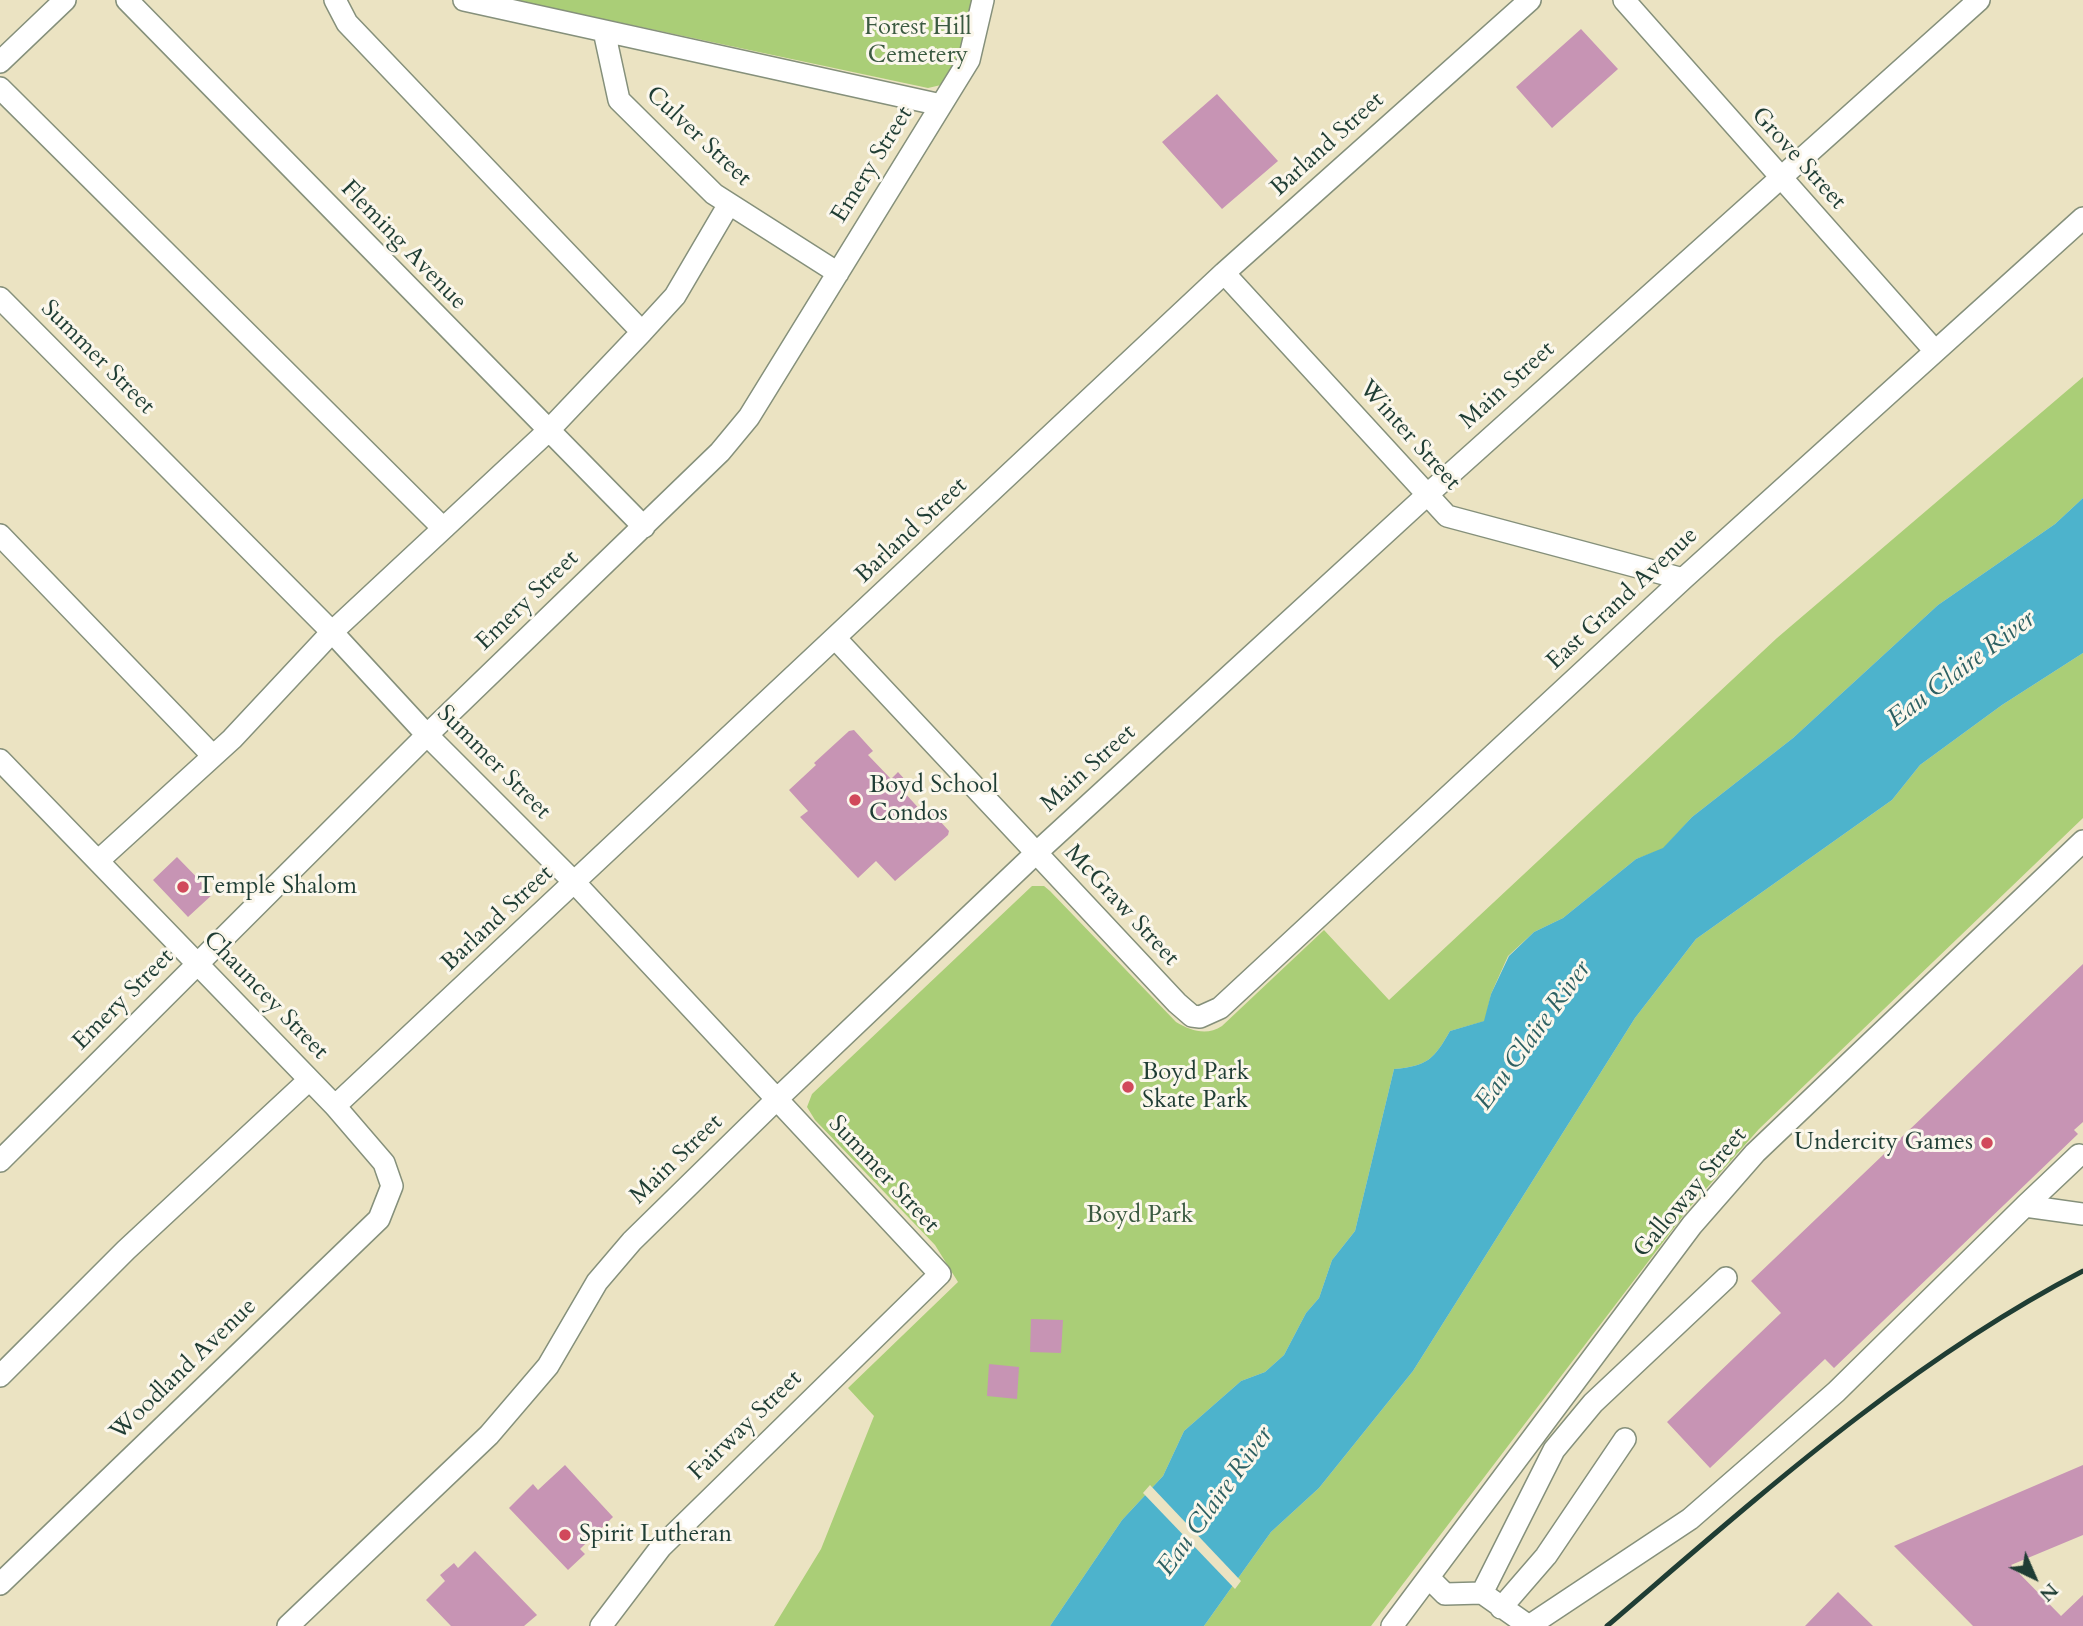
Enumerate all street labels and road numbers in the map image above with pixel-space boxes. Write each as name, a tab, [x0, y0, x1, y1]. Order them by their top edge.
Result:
street label: Culver Street	[639, 81, 757, 193]
street label: Barland Street	[1265, 87, 1391, 203]
street label: Emery Street	[826, 102, 920, 228]
street label: Grove Street	[1744, 102, 1852, 216]
street label: Fleming Avenue	[334, 175, 472, 317]
street label: Summer Street	[34, 295, 160, 421]
street label: Main Street	[1455, 336, 1561, 436]
street label: Winter Street	[1352, 375, 1466, 497]
street label: Barland Street	[850, 472, 974, 590]
street label: East Grand Avenue	[1541, 522, 1705, 676]
street label: Emery Street	[471, 545, 585, 657]
street label: Summer Street	[430, 700, 556, 826]
street label: Main Street	[1036, 719, 1142, 819]
street label: McGraw Street	[1058, 839, 1184, 973]
street label: Barland Street	[436, 860, 560, 978]
street label: Chauncey Street	[196, 926, 334, 1066]
street label: Emery Street	[67, 943, 181, 1057]
street label: Main Street	[625, 1109, 729, 1211]
street label: Summer Street	[821, 1110, 945, 1240]
street label: Galloway Street	[1628, 1122, 1754, 1264]
street label: Woodland Avenue	[105, 1293, 263, 1447]
street label: Fairway Street	[683, 1365, 809, 1487]

